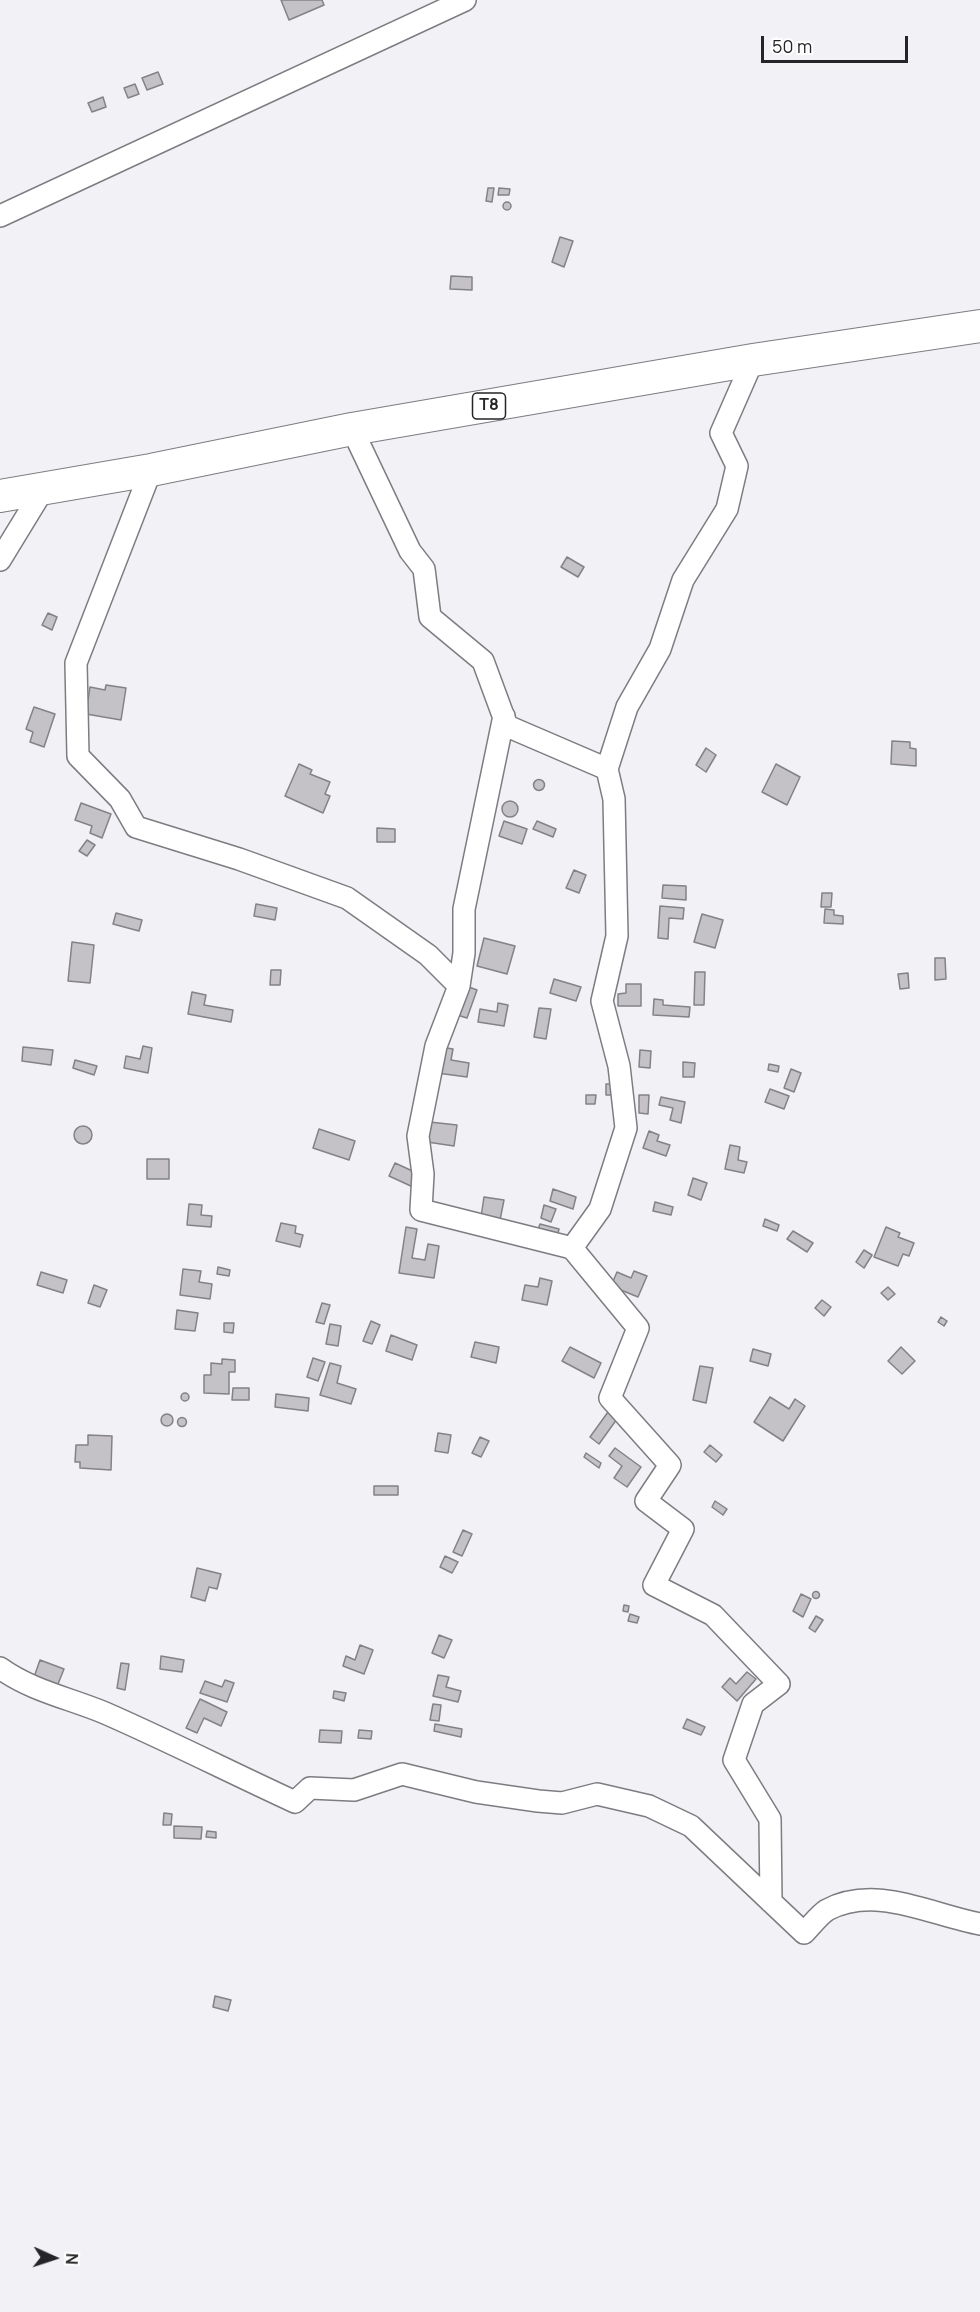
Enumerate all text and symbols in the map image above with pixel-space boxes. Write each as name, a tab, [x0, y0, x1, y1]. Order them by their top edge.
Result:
scale bar	[764, 24, 911, 62]
text: 50 m	[772, 34, 812, 58]
road number: T8	[472, 393, 506, 419]
north arrow	[24, 2228, 84, 2288]
text: N	[61, 2253, 83, 2265]

